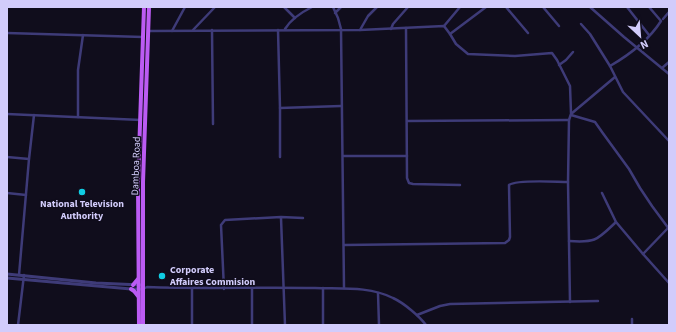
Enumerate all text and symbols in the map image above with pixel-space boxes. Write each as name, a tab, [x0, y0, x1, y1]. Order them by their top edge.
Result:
north arrow	[620, 16, 660, 56]
text: N	[638, 36, 651, 53]
street label: Damboa Road	[128, 136, 144, 196]
marker: National Television Authority	[77, 187, 87, 197]
place label: National Television Authority	[40, 197, 124, 223]
place label: Corporate Affaires Commision	[169, 263, 256, 289]
marker: Corporate Affaires Commision	[157, 271, 167, 281]

